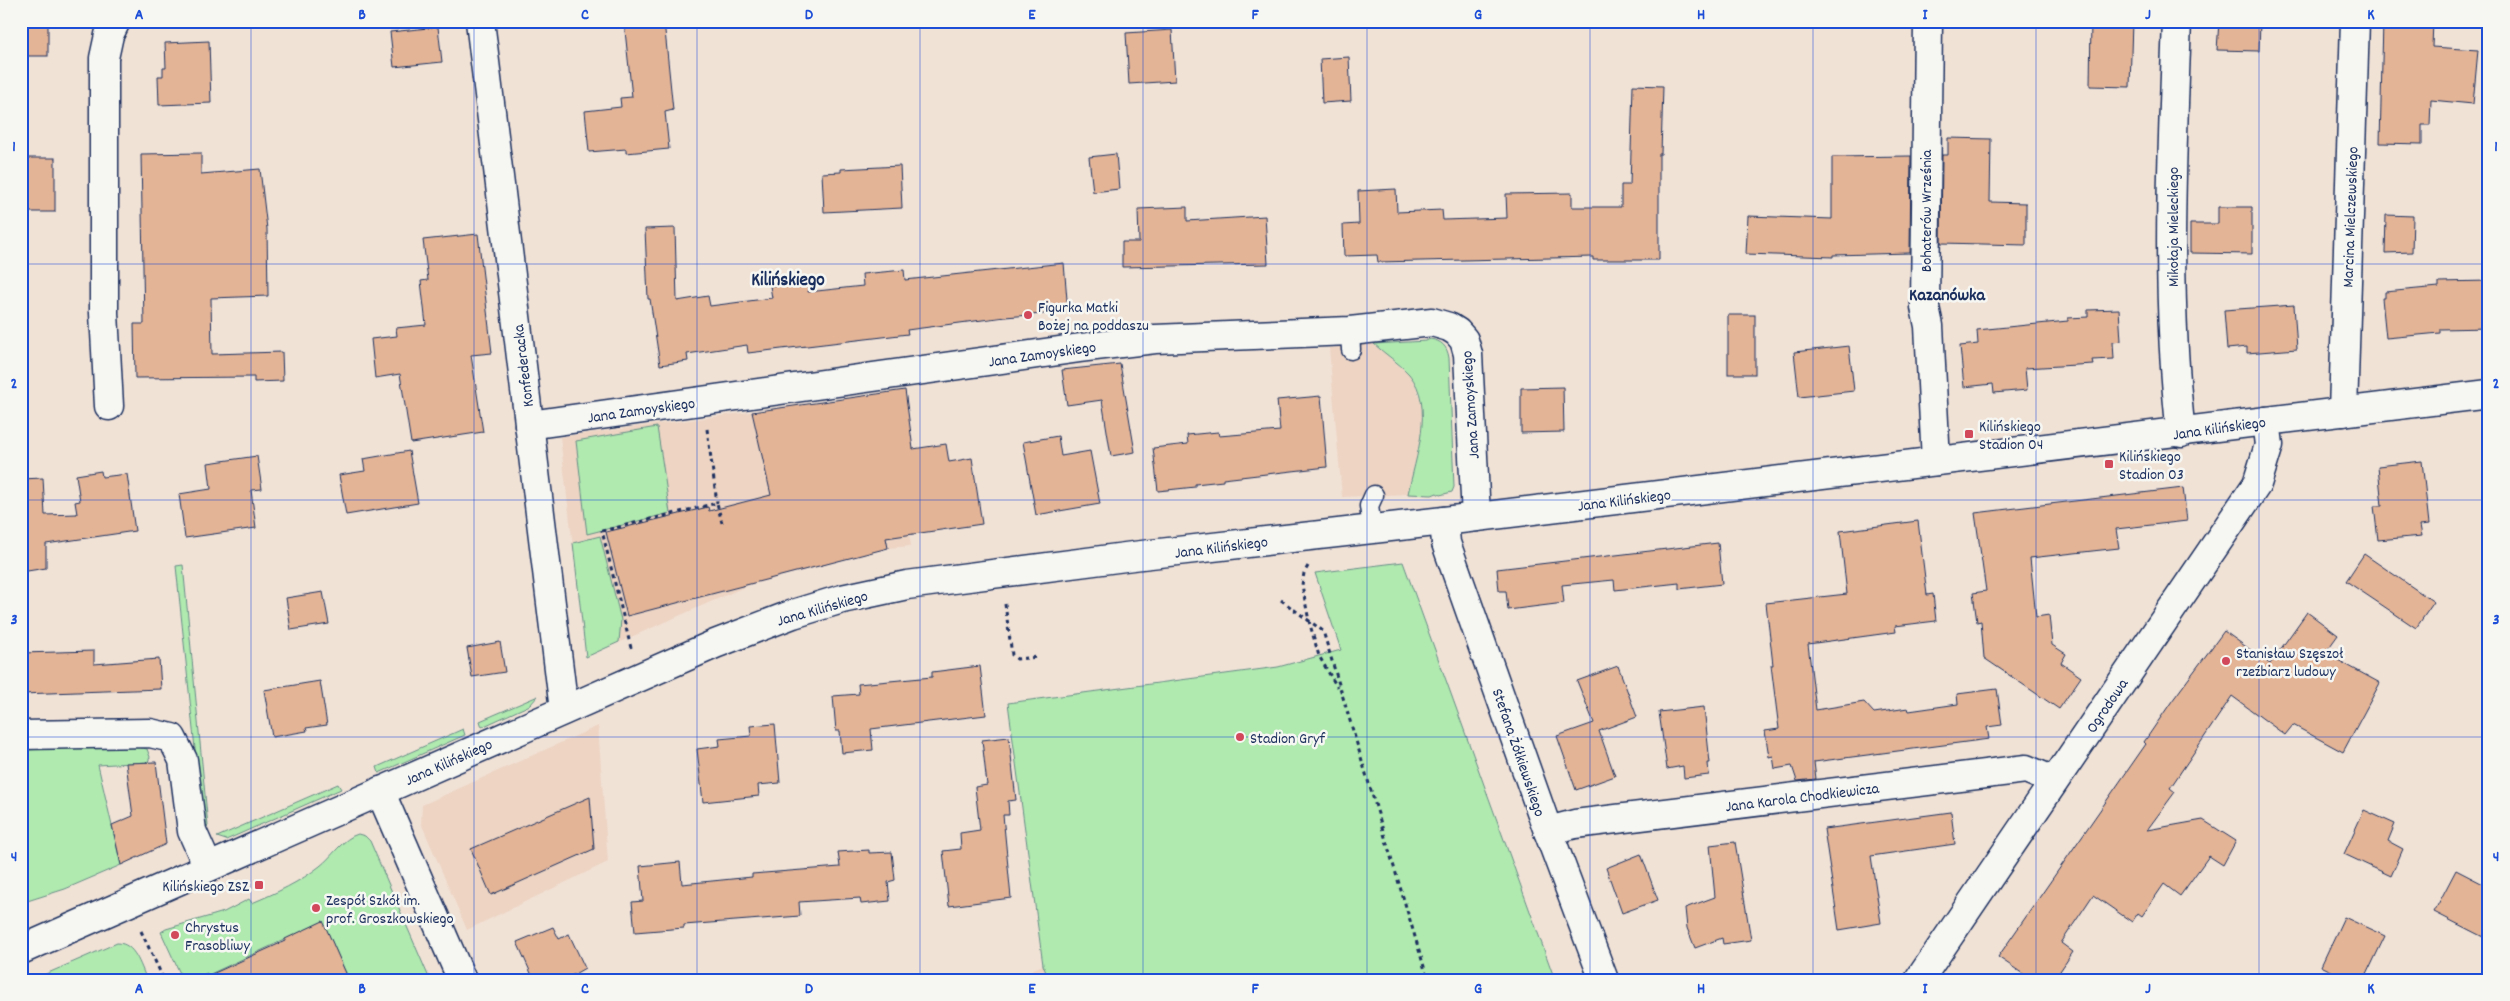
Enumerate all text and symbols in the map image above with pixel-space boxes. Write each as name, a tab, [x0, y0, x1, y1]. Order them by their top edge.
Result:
text: A	[135, 4, 144, 27]
text: B	[358, 4, 366, 27]
text: C	[581, 4, 589, 27]
text: D	[805, 4, 814, 27]
text: E	[1028, 4, 1036, 27]
text: F	[1251, 4, 1259, 27]
text: G	[1474, 4, 1482, 27]
text: H	[1697, 4, 1705, 27]
text: I	[1923, 4, 1929, 27]
text: J	[2145, 4, 2151, 27]
text: K	[2367, 4, 2375, 27]
text: 1	[12, 136, 16, 159]
text: 1	[2494, 136, 2498, 159]
street label: Marcina Mielczewskiego	[2338, 146, 2365, 288]
street label: Bohaterów Września	[1916, 149, 1939, 272]
street label: Mikołaja Mieleckiego	[2163, 167, 2186, 287]
district label: Kilińskiego	[751, 268, 825, 295]
district label: Kazanówka	[1909, 284, 1985, 309]
place label: Figurka Matki Bożej na poddaszu	[1038, 297, 1149, 338]
marker: Figurka Matki Bożej na poddaszu	[1022, 309, 1034, 321]
street label: Konfederacka	[508, 323, 541, 408]
street label: Jana Zamoyskiego	[987, 337, 1098, 374]
street label: Jana Zamoyskiego	[1456, 350, 1487, 460]
text: 2	[11, 373, 18, 396]
text: 2	[2493, 373, 2500, 396]
street label: Jana Zamoyskiego	[586, 393, 697, 430]
street label: Jana Kilińskiego	[2171, 412, 2267, 447]
place label: Kilińskiego Stadion 04	[1979, 416, 2043, 457]
marker: Kilińskiego Stadion 04	[1963, 428, 1975, 440]
place label: Kilińskiego Stadion 03	[2119, 446, 2184, 487]
marker: Kilińskiego Stadion 03	[2103, 458, 2115, 470]
street label: Jana Kilińskiego	[1576, 484, 1672, 519]
street label: Jana Kilińskiego	[1173, 531, 1269, 566]
street label: Jana Kilińskiego	[774, 585, 871, 633]
text: 3	[10, 609, 18, 632]
text: 3	[2492, 609, 2500, 632]
place label: Stanisław Szęszoł rzeźbiarz ludowy	[2236, 643, 2343, 684]
marker: Stanisław Szęszoł rzeźbiarz ludowy	[2220, 655, 2232, 667]
street label: Ogrodowa	[2081, 674, 2135, 738]
street label: Stefana Żółkiewskiego	[1485, 686, 1550, 820]
place label: Stadion Gryf	[1250, 728, 1326, 751]
marker: Stadion Gryf	[1234, 731, 1246, 743]
street label: Jana Kilińskiego	[402, 734, 497, 793]
street label: Jana Karola Chodkiewicza	[1724, 778, 1881, 819]
text: 4	[11, 846, 17, 869]
text: 4	[2493, 846, 2499, 869]
place label: Kilińskiego ZSZ	[162, 876, 249, 899]
marker: Kilińskiego ZSZ	[253, 879, 265, 891]
place label: Zespół Szkół im. prof. Groszkowskiego	[326, 890, 454, 931]
marker: Zespół Szkół im. prof. Groszkowskiego	[310, 902, 322, 914]
place label: Chrystus Frasobliwy	[185, 917, 250, 958]
marker: Chrystus Frasobliwy	[169, 929, 181, 941]
text: A	[135, 978, 144, 1001]
text: B	[358, 978, 366, 1001]
text: C	[581, 978, 589, 1001]
text: D	[805, 978, 814, 1001]
text: E	[1028, 978, 1036, 1001]
text: F	[1251, 978, 1259, 1001]
text: G	[1474, 978, 1482, 1001]
text: H	[1697, 978, 1705, 1001]
text: I	[1923, 978, 1929, 1001]
text: J	[2145, 978, 2151, 1001]
text: K	[2367, 978, 2375, 1001]

